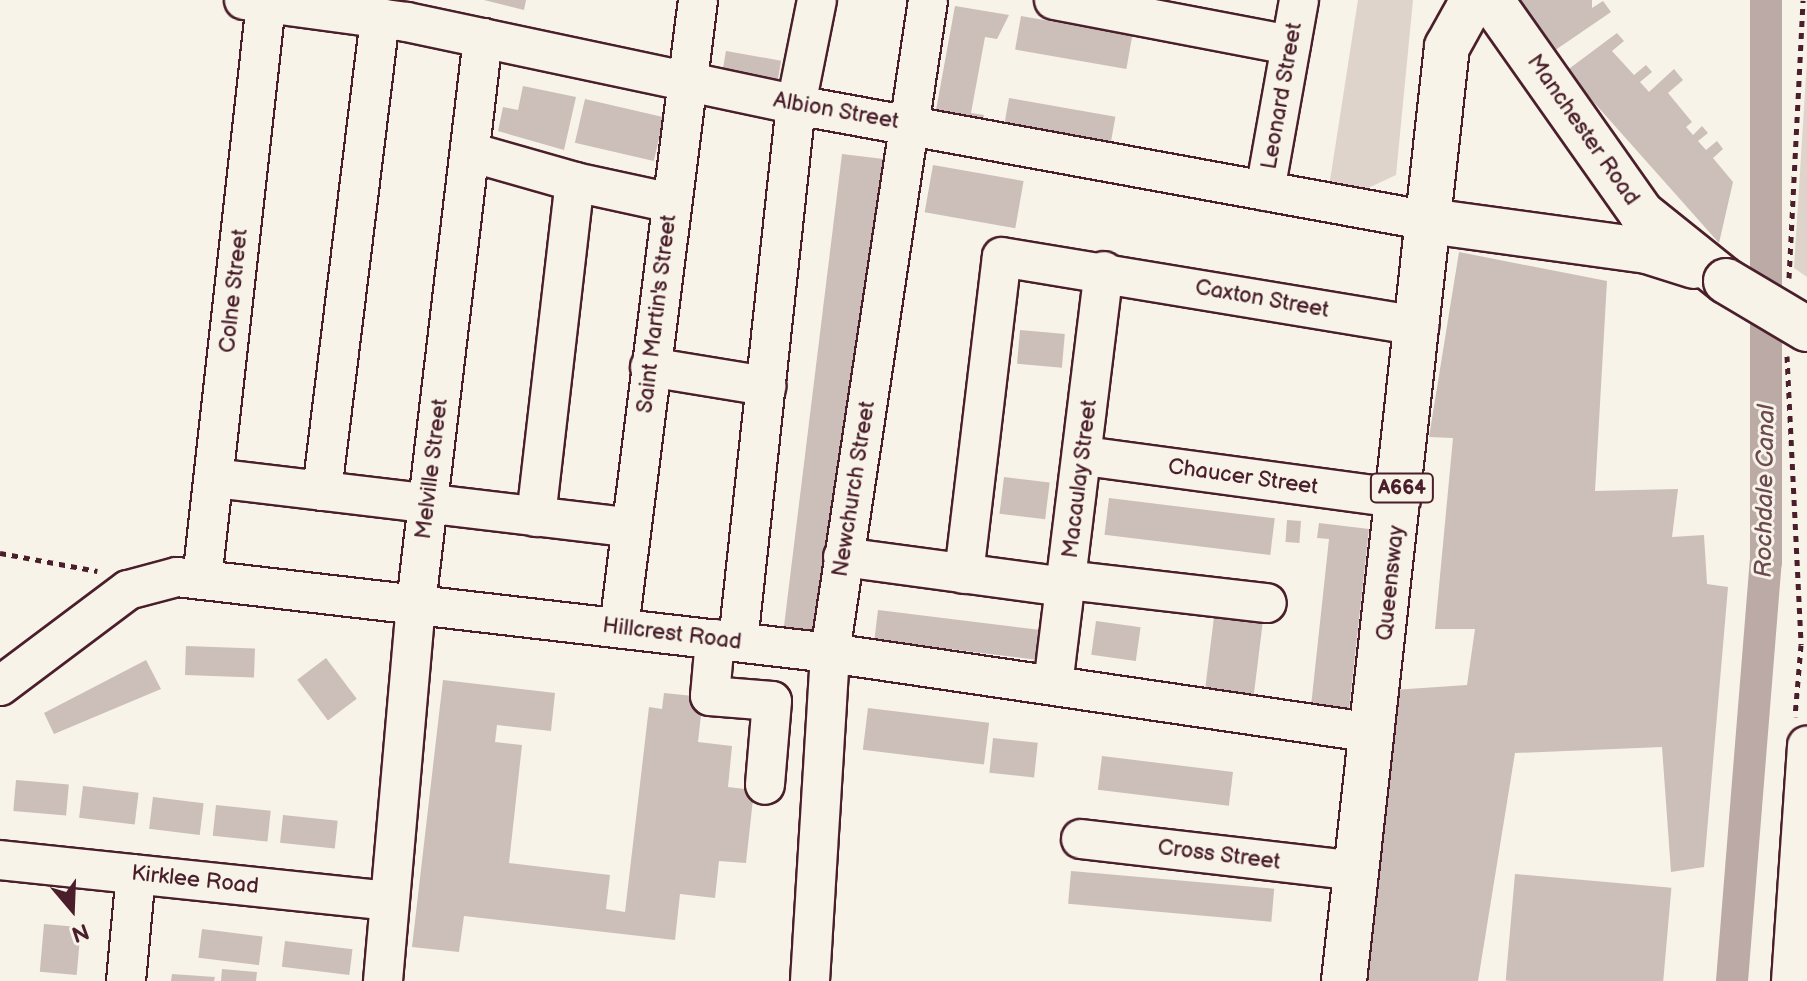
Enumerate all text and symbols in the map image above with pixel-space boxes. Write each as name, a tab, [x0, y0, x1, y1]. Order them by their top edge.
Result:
street label: Leonard Street	[1256, 20, 1308, 172]
street label: Manchester Road	[1521, 50, 1645, 210]
street label: Albion Street	[771, 87, 901, 135]
street label: Saint Martin's Street	[632, 213, 682, 415]
street label: Colne Street	[214, 228, 254, 354]
street label: Caxton Street	[1193, 274, 1331, 324]
street label: Melville Street	[410, 397, 454, 541]
street label: Macaulay Street	[1057, 397, 1103, 561]
street label: Newchurch Street	[827, 399, 881, 579]
water label: Rochdale Canal	[1749, 404, 1781, 578]
street label: Chaucer Street	[1166, 453, 1320, 501]
road number: A664	[1368, 472, 1436, 504]
street label: Queensway	[1372, 524, 1410, 642]
street label: Hillcrest Road	[601, 612, 743, 656]
street label: Cross Street	[1156, 834, 1282, 876]
street label: Kirklee Road	[130, 860, 260, 900]
north arrow	[32, 869, 112, 949]
text: N	[68, 917, 92, 948]

